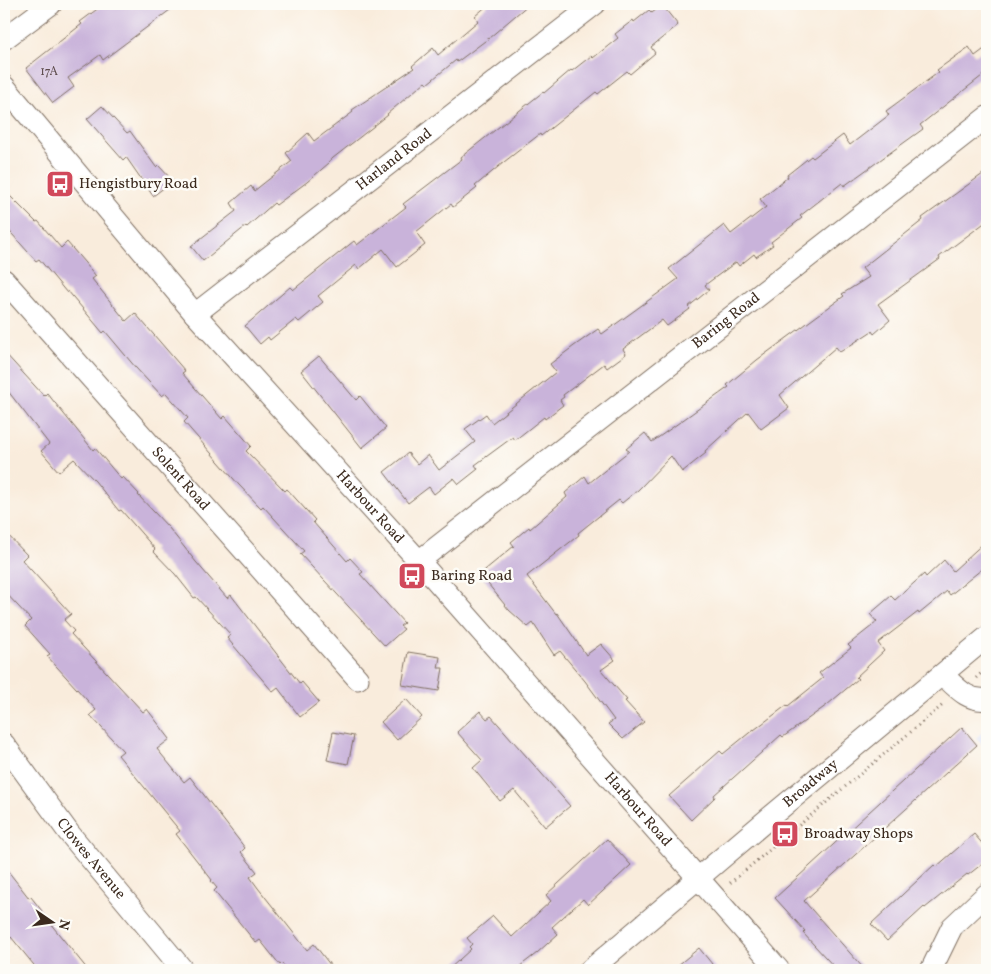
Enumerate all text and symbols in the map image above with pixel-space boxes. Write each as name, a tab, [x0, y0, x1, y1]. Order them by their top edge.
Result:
house number: 17A	[40, 64, 58, 80]
street label: Harland Road	[352, 123, 437, 196]
bus stop icon: Hengistbury Road	[45, 169, 75, 199]
place label: Hengistbury Road	[79, 174, 198, 195]
street label: Baring Road	[688, 288, 765, 354]
street label: Solent Road	[146, 442, 215, 515]
street label: Harbour Road	[331, 466, 409, 549]
bus stop icon: Baring Road	[397, 561, 427, 591]
place label: Baring Road	[431, 566, 512, 587]
street label: Broadway	[778, 754, 843, 813]
street label: Harbour Road	[599, 768, 676, 851]
street label: Clowes Avenue	[51, 814, 130, 904]
bus stop icon: Broadway Shops	[770, 819, 800, 849]
place label: Broadway Shops	[804, 824, 913, 845]
north arrow	[28, 896, 78, 946]
text: N	[53, 917, 74, 932]

